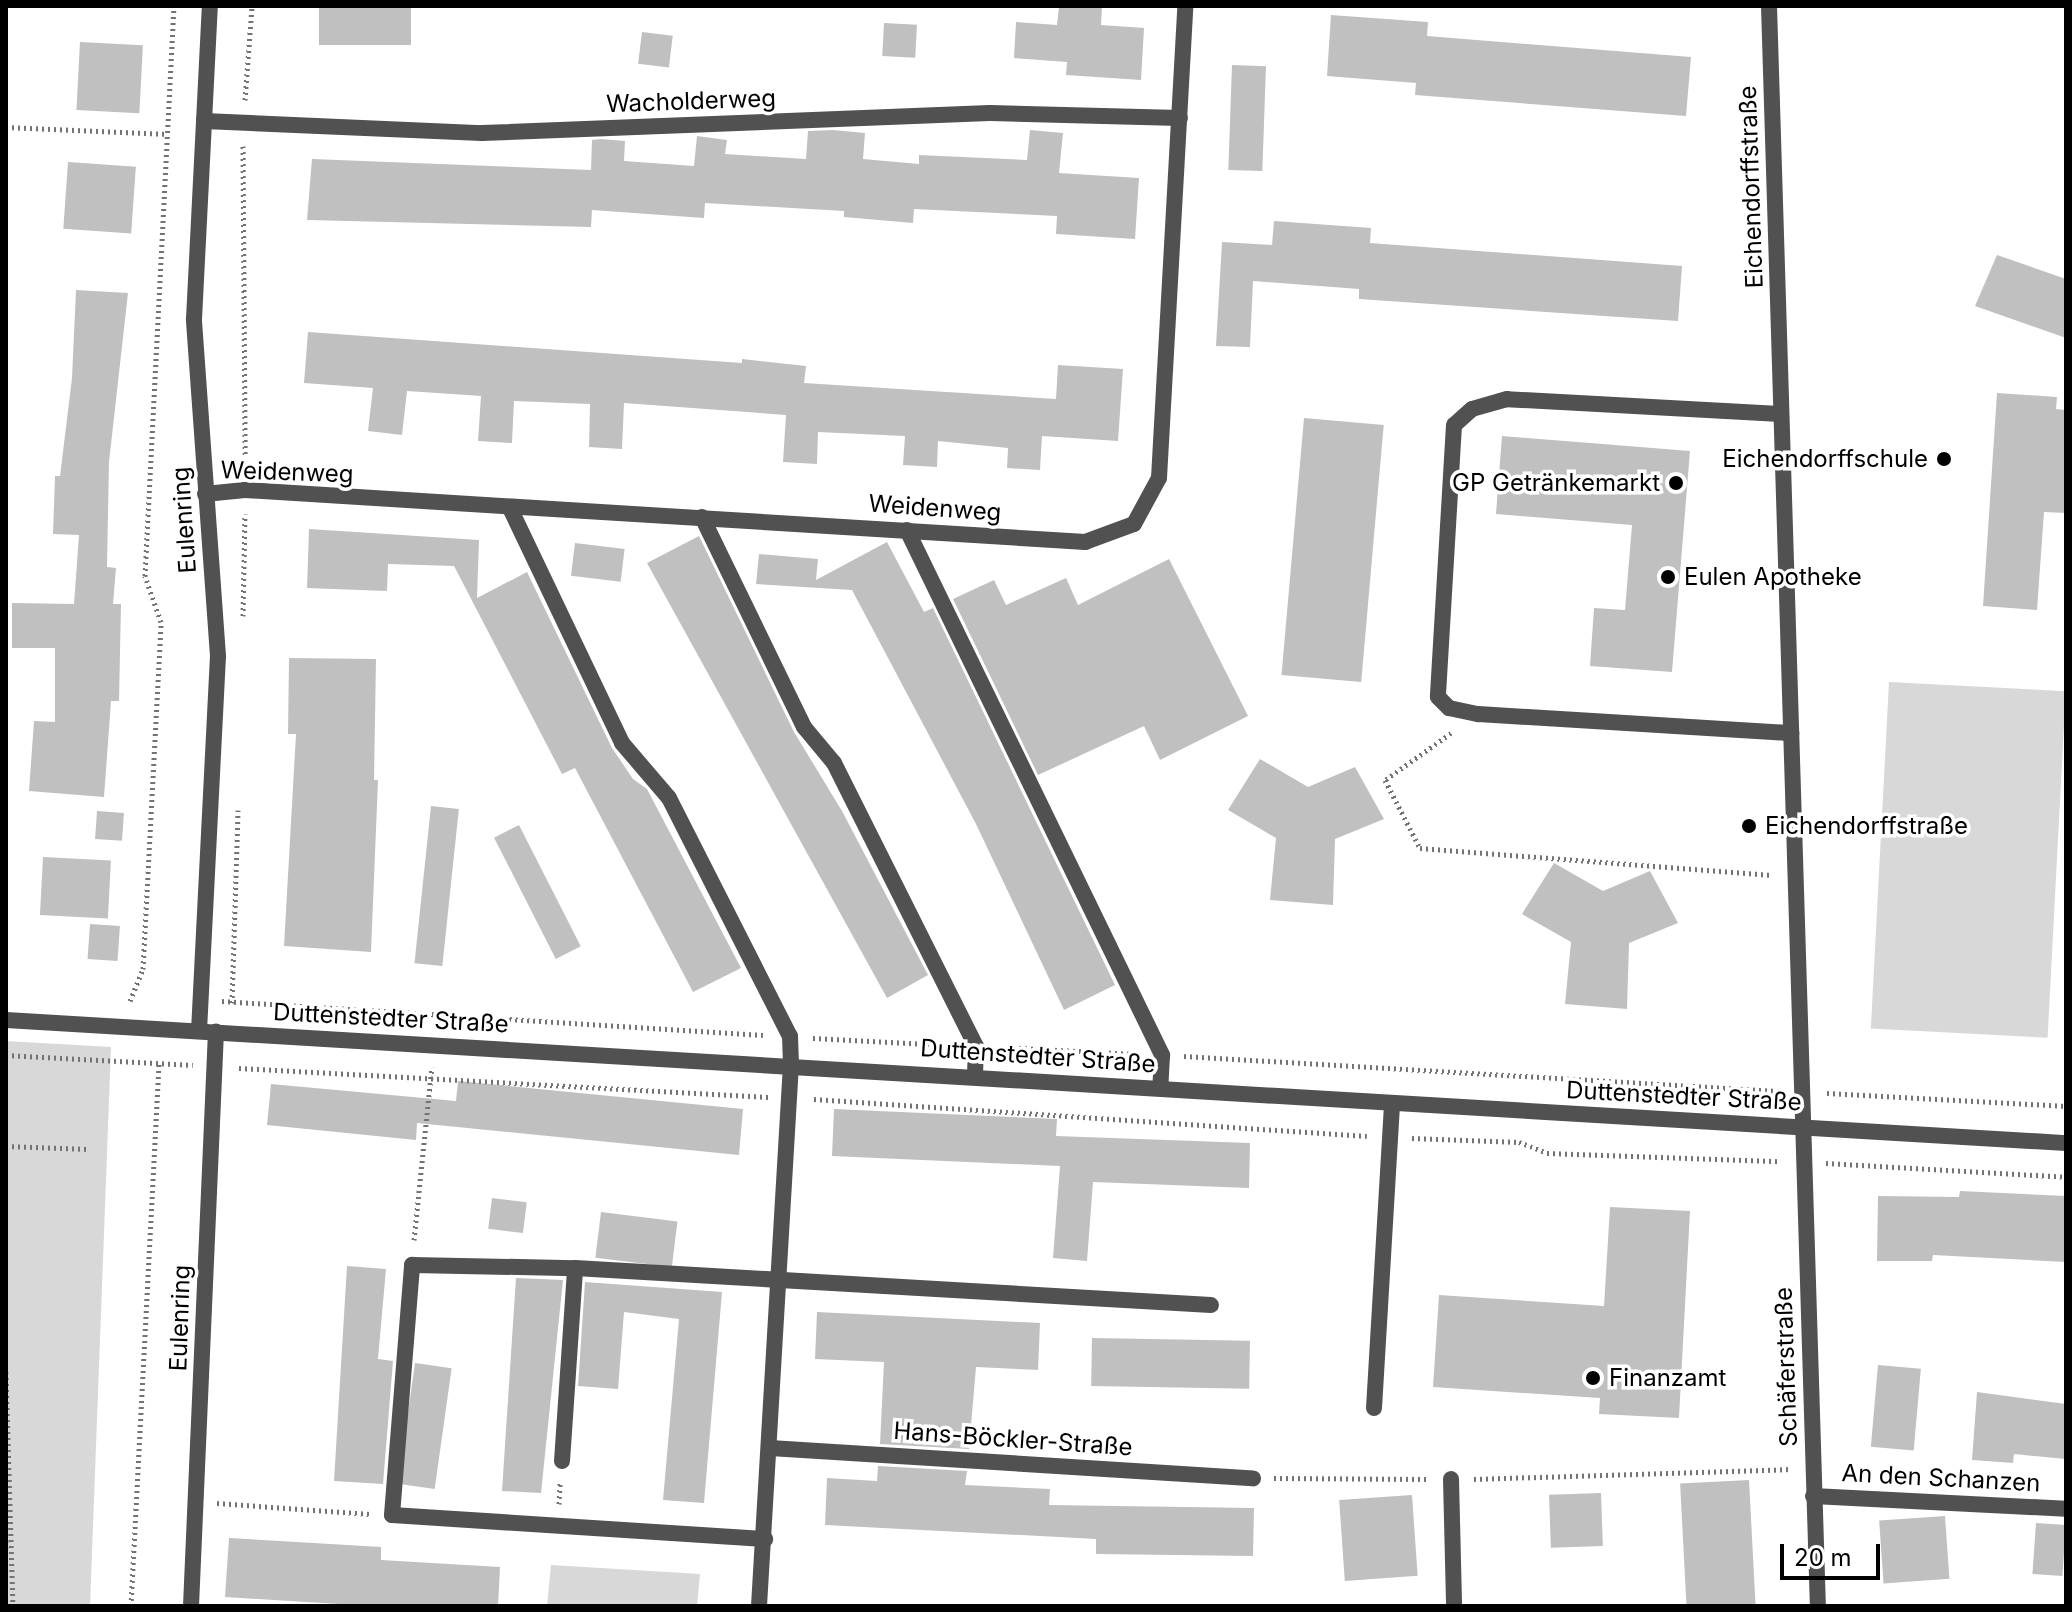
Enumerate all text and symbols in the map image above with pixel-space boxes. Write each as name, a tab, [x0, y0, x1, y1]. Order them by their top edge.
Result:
street label: Wacholderweg	[606, 84, 776, 118]
street label: Eichendorffstraße	[1733, 85, 1769, 289]
place label: Eichendorffschule	[1722, 445, 1928, 473]
marker: Eichendorffschule	[1935, 450, 1953, 468]
street label: Weidenweg	[220, 455, 354, 489]
street label: Eulenring	[166, 466, 202, 574]
place label: GP Getränkemarkt	[1452, 469, 1660, 497]
marker: GP Getränkemarkt	[1667, 474, 1685, 492]
street label: Weidenweg	[868, 489, 1002, 527]
place label: Eulen Apotheke	[1684, 563, 1862, 591]
marker: Eulen Apotheke	[1659, 568, 1677, 586]
place label: Eichendorffstraße	[1765, 812, 1968, 840]
marker: Eichendorffstraße	[1740, 817, 1758, 835]
street label: Duttenstedter Straße	[272, 997, 510, 1039]
street label: Duttenstedter Straße	[919, 1033, 1157, 1079]
street label: Duttenstedter Straße	[1565, 1075, 1803, 1117]
street label: Eulenring	[164, 1264, 196, 1372]
street label: Schäferstraße	[1769, 1287, 1803, 1447]
place label: Finanzamt	[1609, 1364, 1726, 1392]
marker: Finanzamt	[1584, 1369, 1602, 1387]
street label: Hans-Böckler-Straße	[892, 1416, 1134, 1462]
street label: An den Schanzen	[1841, 1458, 2041, 1498]
scale bar	[1784, 1528, 1884, 1578]
text: 20 m	[1794, 1543, 1852, 1572]

